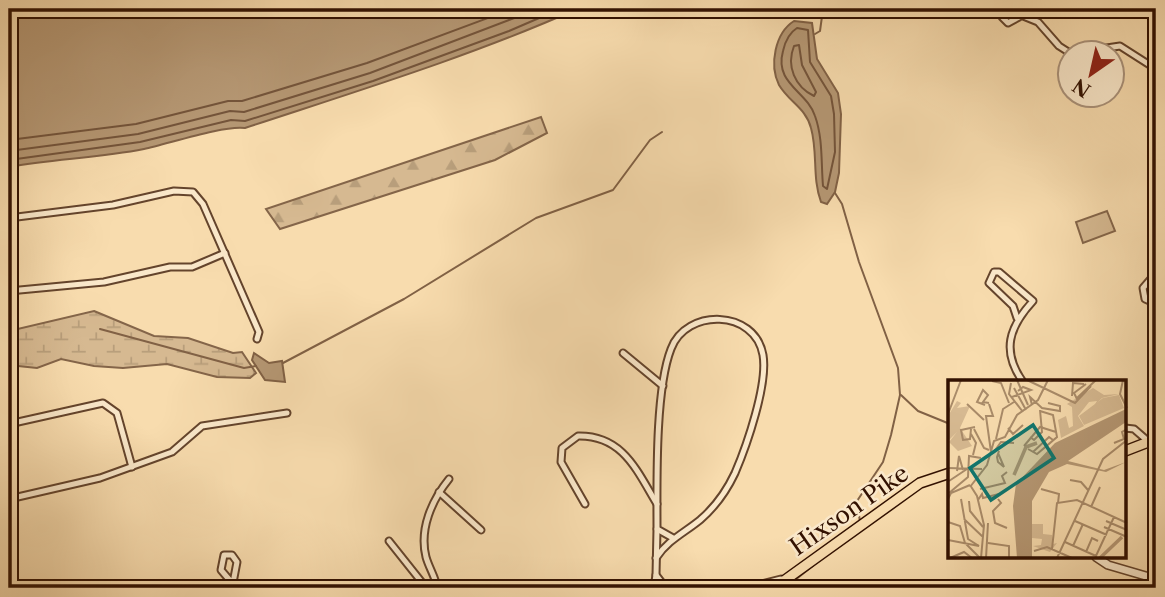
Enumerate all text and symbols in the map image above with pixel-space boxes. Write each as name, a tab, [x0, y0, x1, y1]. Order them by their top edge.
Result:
north arrow	[1056, 38, 1126, 108]
text: N	[1068, 74, 1095, 102]
inset map	[948, 380, 1126, 558]
street label: Hixson Pike	[784, 459, 914, 561]

